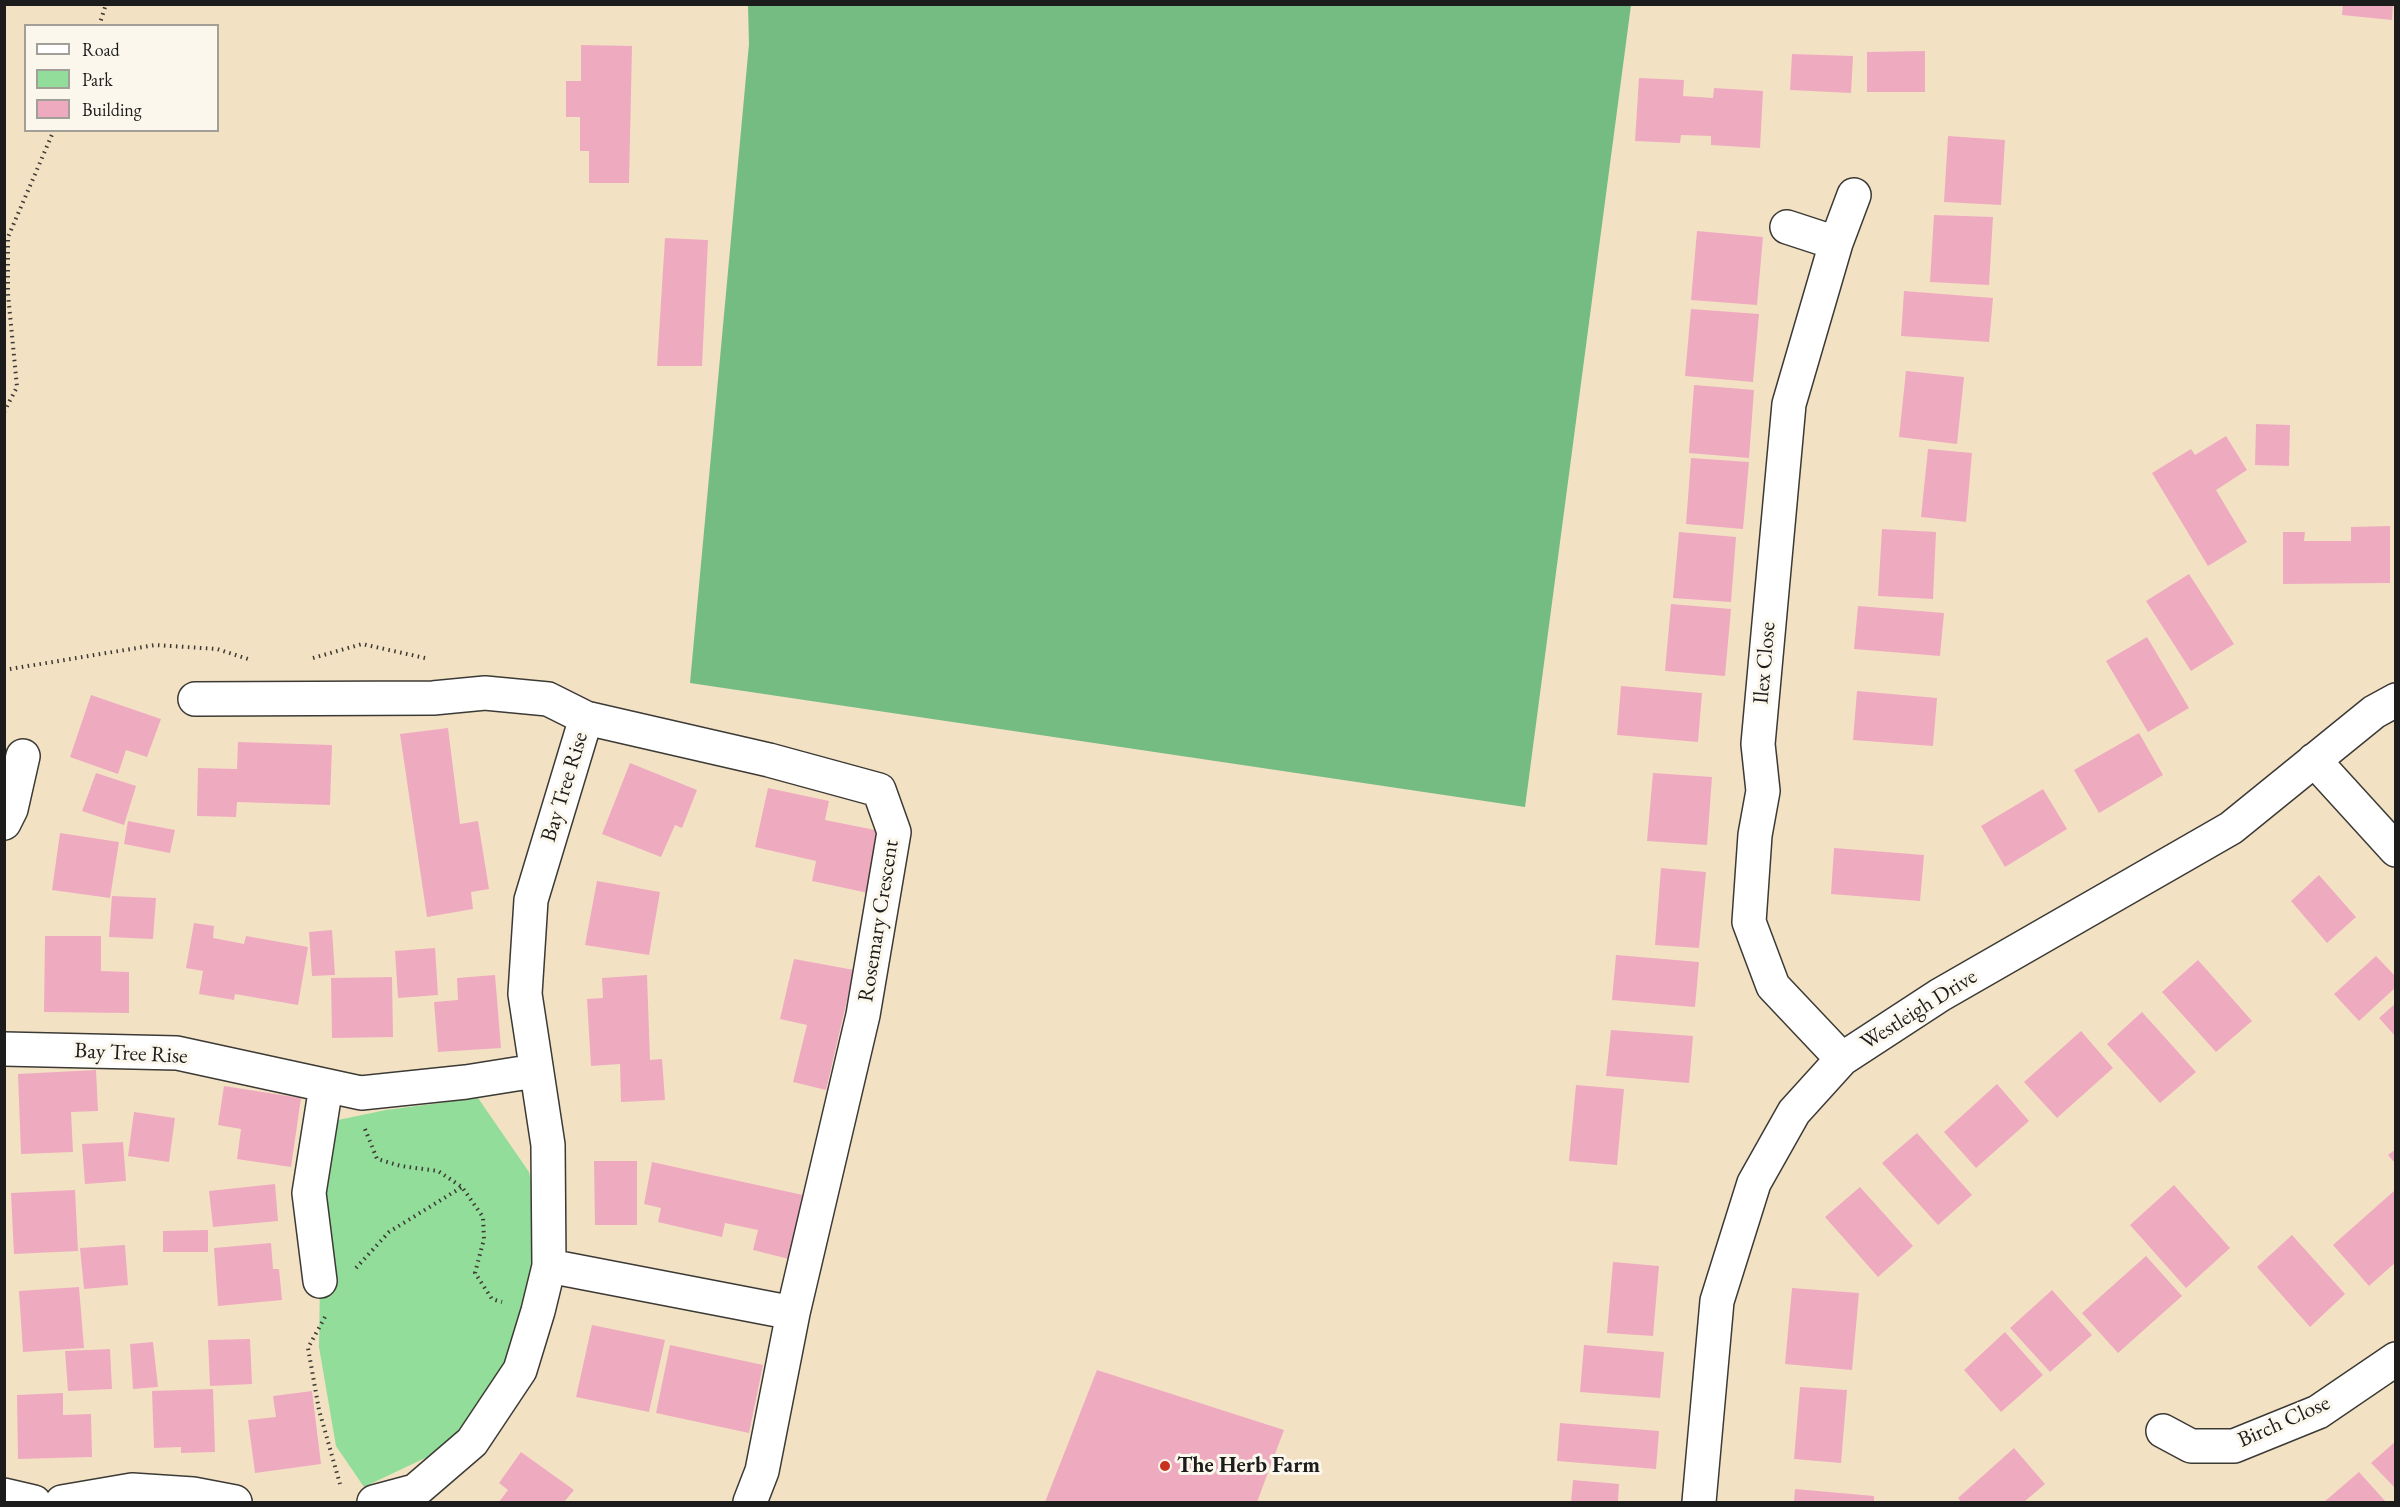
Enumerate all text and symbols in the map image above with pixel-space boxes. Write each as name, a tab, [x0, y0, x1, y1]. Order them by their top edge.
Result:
legend	[24, 24, 219, 132]
text: Road	[82, 38, 120, 61]
text: Park	[82, 68, 113, 91]
text: Building	[82, 98, 142, 121]
street label: Ilex Close	[1748, 621, 1782, 705]
street label: Bay Tree Rise	[536, 729, 594, 845]
street label: Rosemary Crescent	[853, 838, 905, 1004]
street label: Westleigh Drive	[1856, 964, 1982, 1056]
street label: Bay Tree Rise	[74, 1038, 188, 1070]
street label: Birch Close	[2234, 1390, 2334, 1454]
place label: The Herb Farm	[1177, 1453, 1320, 1479]
marker: The Herb Farm	[1158, 1459, 1172, 1473]

